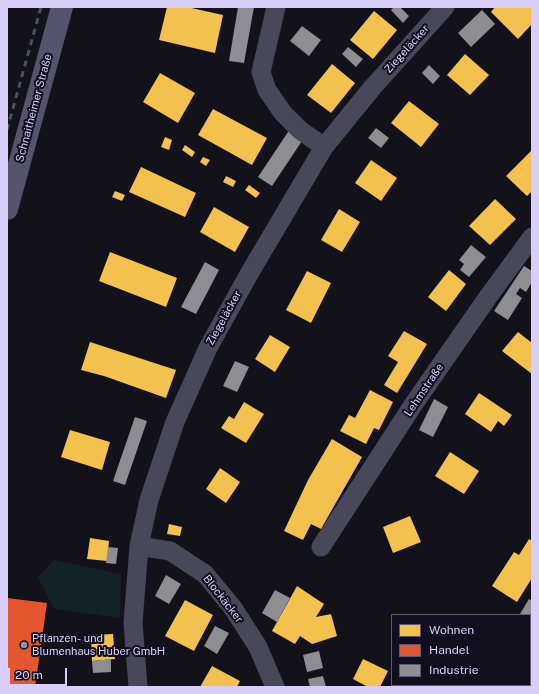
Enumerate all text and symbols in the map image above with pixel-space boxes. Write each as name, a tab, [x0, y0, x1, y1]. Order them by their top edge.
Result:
street label: Ziegeläcker	[382, 22, 432, 76]
street label: Schnaitheimer Straße	[13, 52, 55, 164]
street label: Ziegeläcker	[204, 288, 244, 348]
street label: Lehmstraße	[402, 361, 446, 419]
street label: Blockäcker	[200, 572, 246, 626]
legend	[391, 614, 531, 686]
text: Wohnen	[429, 623, 474, 637]
place label: Pflanzen- und Blumenhaus Huber GmbH	[32, 632, 165, 658]
marker: Pflanzen- und Blumenhaus Huber GmbH	[19, 640, 29, 650]
text: Handel	[429, 643, 469, 657]
scale bar	[10, 660, 69, 686]
text: Industrie	[429, 663, 479, 677]
text: 20 m	[15, 668, 43, 682]

